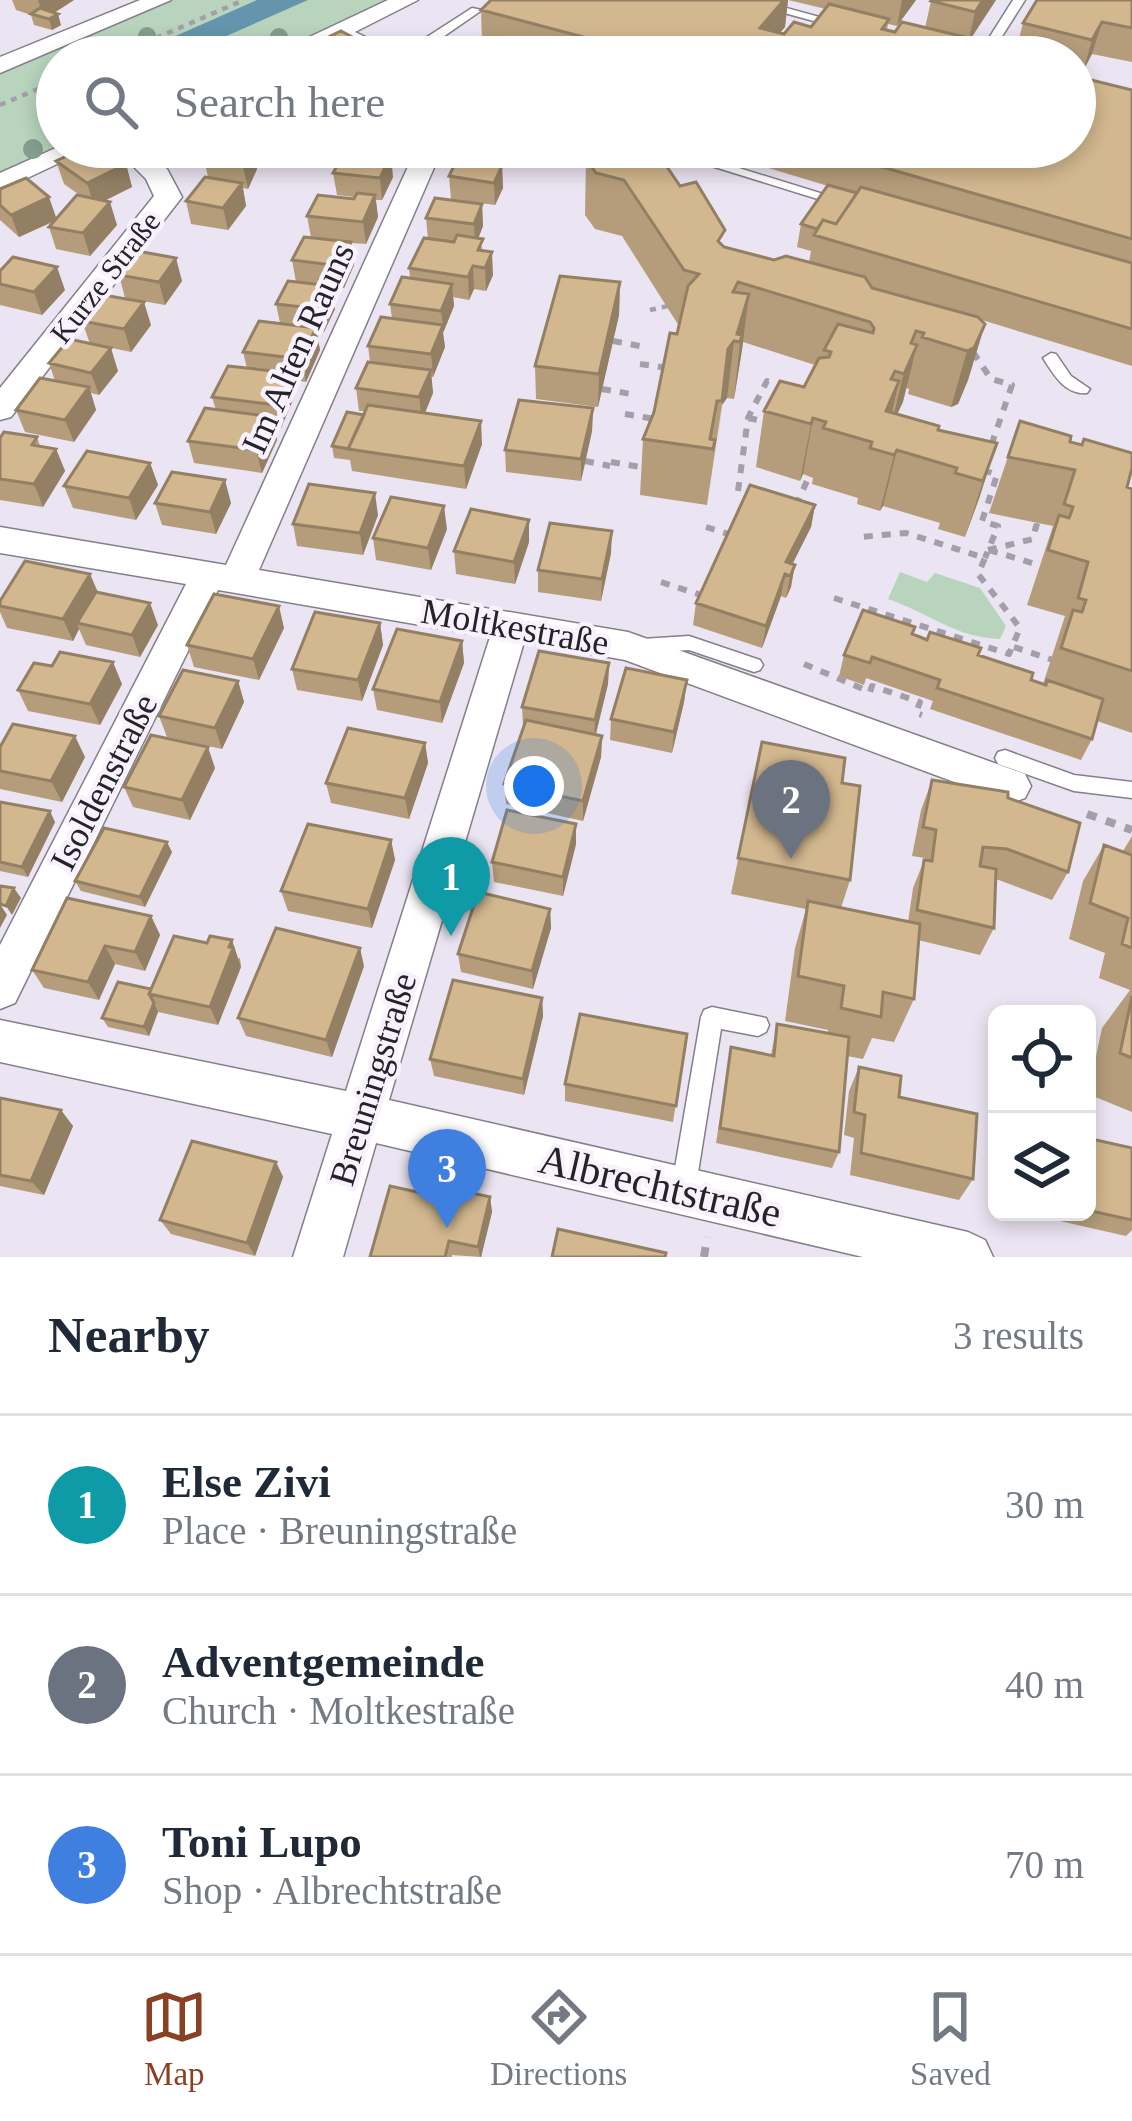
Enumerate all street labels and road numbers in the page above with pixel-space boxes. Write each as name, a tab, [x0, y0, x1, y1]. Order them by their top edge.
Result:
street label: Kurze Straße	[44, 205, 166, 349]
street label: Im Alten Rauns	[234, 237, 362, 459]
street label: Moltkestraße	[418, 591, 612, 663]
street label: Isoldenstraße	[43, 687, 165, 877]
street label: Breuningstraße	[322, 968, 424, 1190]
street label: Albrechtstraße	[534, 1136, 786, 1236]

